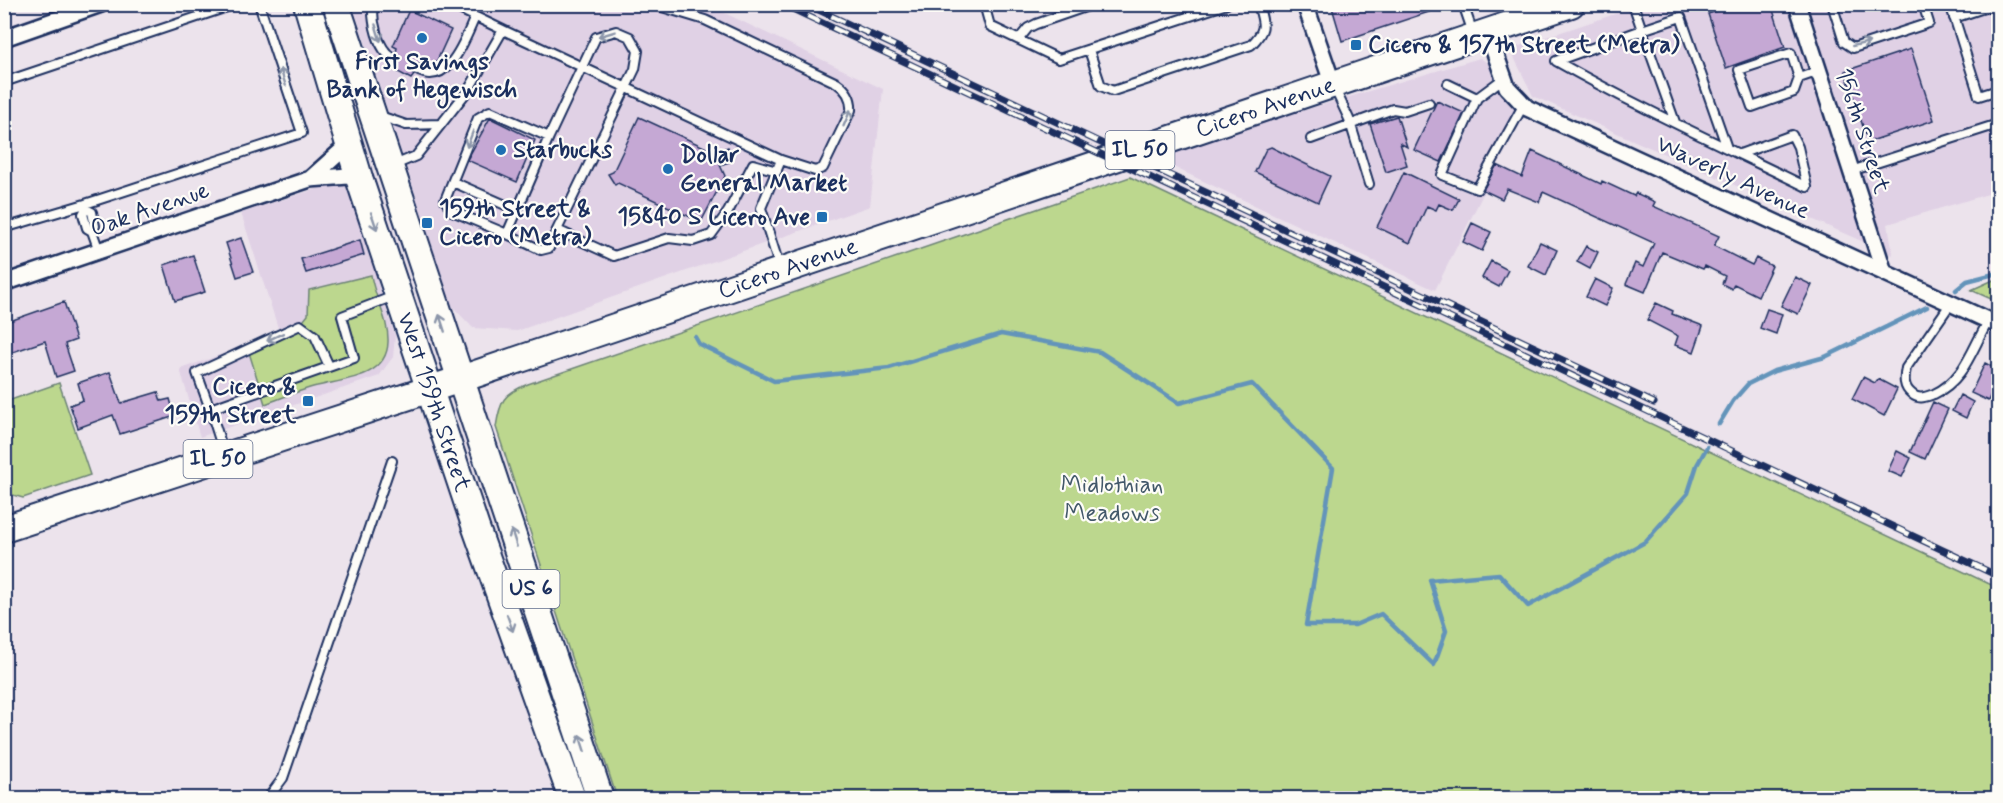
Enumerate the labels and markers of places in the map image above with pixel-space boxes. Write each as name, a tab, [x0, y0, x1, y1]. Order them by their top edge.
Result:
place label: Cicero & 157th Street (Metra)	[1368, 30, 1680, 61]
marker: First Savings Bank of Hegewisch	[415, 31, 429, 45]
marker: Cicero & 157th Street (Metra)	[1349, 38, 1363, 52]
place label: First Savings Bank of Hegewisch	[327, 47, 517, 109]
place label: Starbucks	[513, 135, 612, 166]
place label: Dollar General Market	[680, 140, 847, 199]
marker: Starbucks	[494, 143, 508, 157]
marker: Dollar General Market	[661, 162, 675, 176]
place label: 159th Street & Cicero (Metra)	[439, 194, 592, 253]
place label: 15840 S Cicero Ave	[618, 202, 810, 233]
marker: 15840 S Cicero Ave	[815, 210, 829, 224]
marker: 159th Street & Cicero (Metra)	[420, 216, 434, 230]
place label: Cicero & 159th Street	[164, 372, 297, 431]
marker: Cicero & 159th Street	[301, 394, 315, 408]

